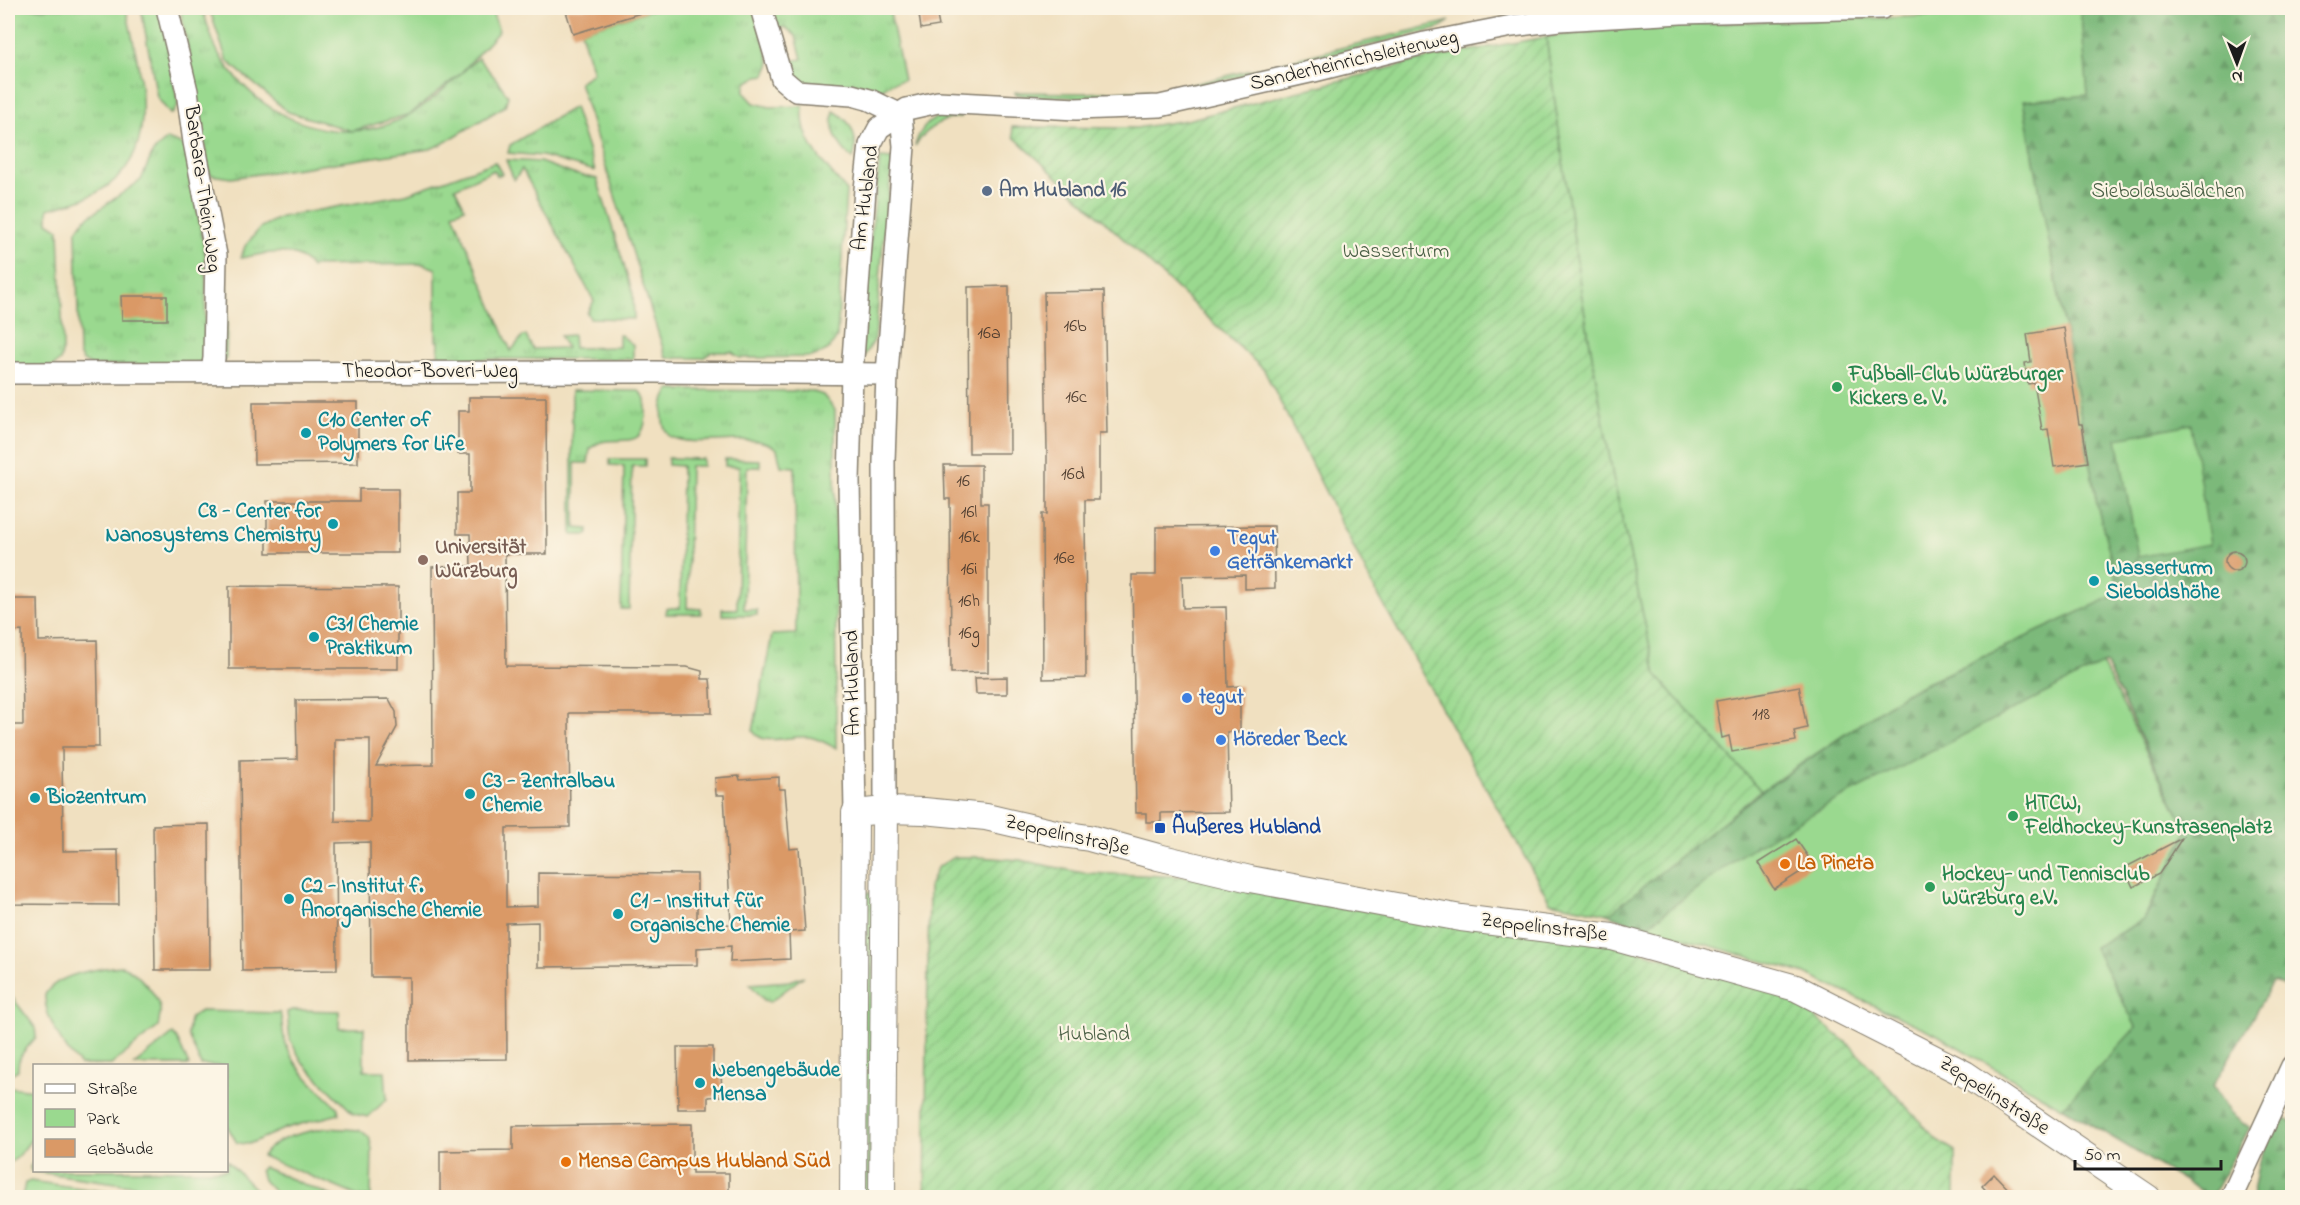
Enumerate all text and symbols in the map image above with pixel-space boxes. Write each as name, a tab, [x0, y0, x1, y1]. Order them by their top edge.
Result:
street label: Sanderheinrichsleitenweg	[1247, 22, 1462, 102]
north arrow	[2207, 33, 2267, 93]
text: N	[2231, 64, 2243, 88]
street label: Barbara-Thein-Weg	[173, 102, 229, 275]
street label: Am Hubland	[845, 143, 887, 252]
place label: Am Hubland 16	[999, 176, 1127, 206]
park label: Sieboldswäldchen	[2092, 177, 2244, 207]
marker: Am Hubland 16	[980, 184, 994, 198]
park label: Wasserturm	[1343, 237, 1449, 267]
house number: 16b	[1063, 314, 1087, 340]
house number: 16a	[977, 321, 1001, 347]
street label: Theodor-Boveri-Weg	[342, 357, 518, 389]
place label: Fußball-Club Würzburger Kickers e. V.	[1848, 360, 2064, 414]
marker: Fußball-Club Würzburger Kickers e. V.	[1830, 380, 1844, 394]
house number: 16c	[1065, 385, 1087, 411]
place label: C10 Center of Polymers for Life	[318, 406, 465, 462]
marker: C10 Center of Polymers for Life	[299, 426, 313, 440]
house number: 16d	[1061, 462, 1085, 488]
house number: 16	[956, 469, 970, 495]
place label: C8 - Center for Nanosystems Chemistry	[106, 497, 321, 553]
house number: 16l	[961, 500, 977, 526]
marker: C8 - Center for Nanosystems Chemistry	[326, 517, 340, 531]
place label: Tegut Getränkemarkt	[1227, 524, 1354, 578]
house number: 16k	[958, 525, 980, 551]
place label: Universität Würzburg	[435, 533, 527, 589]
marker: Tegut Getränkemarkt	[1208, 544, 1222, 558]
house number: 16e	[1053, 546, 1076, 572]
marker: Universität Würzburg	[416, 553, 430, 567]
place label: Wasserturm Sieboldshöhe	[2106, 554, 2220, 608]
house number: 16i	[961, 557, 977, 583]
marker: Wasserturm Sieboldshöhe	[2087, 574, 2101, 588]
house number: 16h	[958, 589, 980, 615]
place label: C31 Chemie Praktikum	[326, 610, 419, 664]
house number: 16g	[958, 621, 980, 648]
street label: Am Hubland	[837, 629, 869, 736]
marker: C31 Chemie Praktikum	[307, 630, 321, 644]
place label: tegut	[1198, 683, 1245, 715]
marker: tegut	[1180, 691, 1194, 705]
house number: 118	[1752, 702, 1770, 728]
place label: Höreder Beck	[1233, 725, 1348, 755]
marker: Höreder Beck	[1214, 733, 1228, 747]
place label: C3 - Zentralbau Chemie	[482, 767, 615, 821]
place label: Biozentrum	[46, 783, 146, 813]
marker: C3 - Zentralbau Chemie	[463, 787, 477, 801]
place label: HTCW, Feldhockey-Kunstrasenplatz	[2024, 789, 2273, 845]
marker: Biozentrum	[28, 791, 42, 805]
street label: Zeppelinstraße	[1002, 807, 1133, 865]
marker: HTCW, Feldhockey-Kunstrasenplatz	[2006, 809, 2020, 823]
place label: Äußeres Hubland	[1172, 813, 1321, 843]
marker: Äußeres Hubland	[1153, 821, 1167, 835]
place label: La Pineta	[1797, 849, 1874, 879]
marker: La Pineta	[1778, 857, 1792, 871]
place label: Hockey- und Tennisclub Würzburg e.V.	[1942, 860, 2151, 916]
place label: C2 - Institut f. Anorganische Chemie	[301, 872, 482, 928]
marker: Hockey- und Tennisclub Würzburg e.V.	[1923, 880, 1937, 894]
place label: C1 - Institut für Organische Chemie	[630, 887, 791, 943]
marker: C2 - Institut f. Anorganische Chemie	[282, 892, 296, 906]
street label: Zeppelinstraße	[1479, 905, 1610, 951]
marker: C1 - Institut für Organische Chemie	[611, 907, 625, 921]
park label: Hubland	[1058, 1020, 1130, 1050]
street label: Zeppelinstraße	[1932, 1049, 2056, 1144]
place label: Nebengebäude Mensa	[712, 1056, 841, 1110]
legend	[33, 1064, 228, 1172]
marker: Nebengebäude Mensa	[693, 1076, 707, 1090]
text: Straße	[87, 1077, 138, 1103]
text: Park	[87, 1107, 120, 1133]
scale bar	[2075, 1133, 2220, 1171]
text: Gebäude	[87, 1137, 154, 1163]
text: 50 m	[2084, 1143, 2121, 1169]
place label: Mensa Campus Hubland Süd	[578, 1147, 831, 1177]
marker: Mensa Campus Hubland Süd	[559, 1155, 573, 1169]

